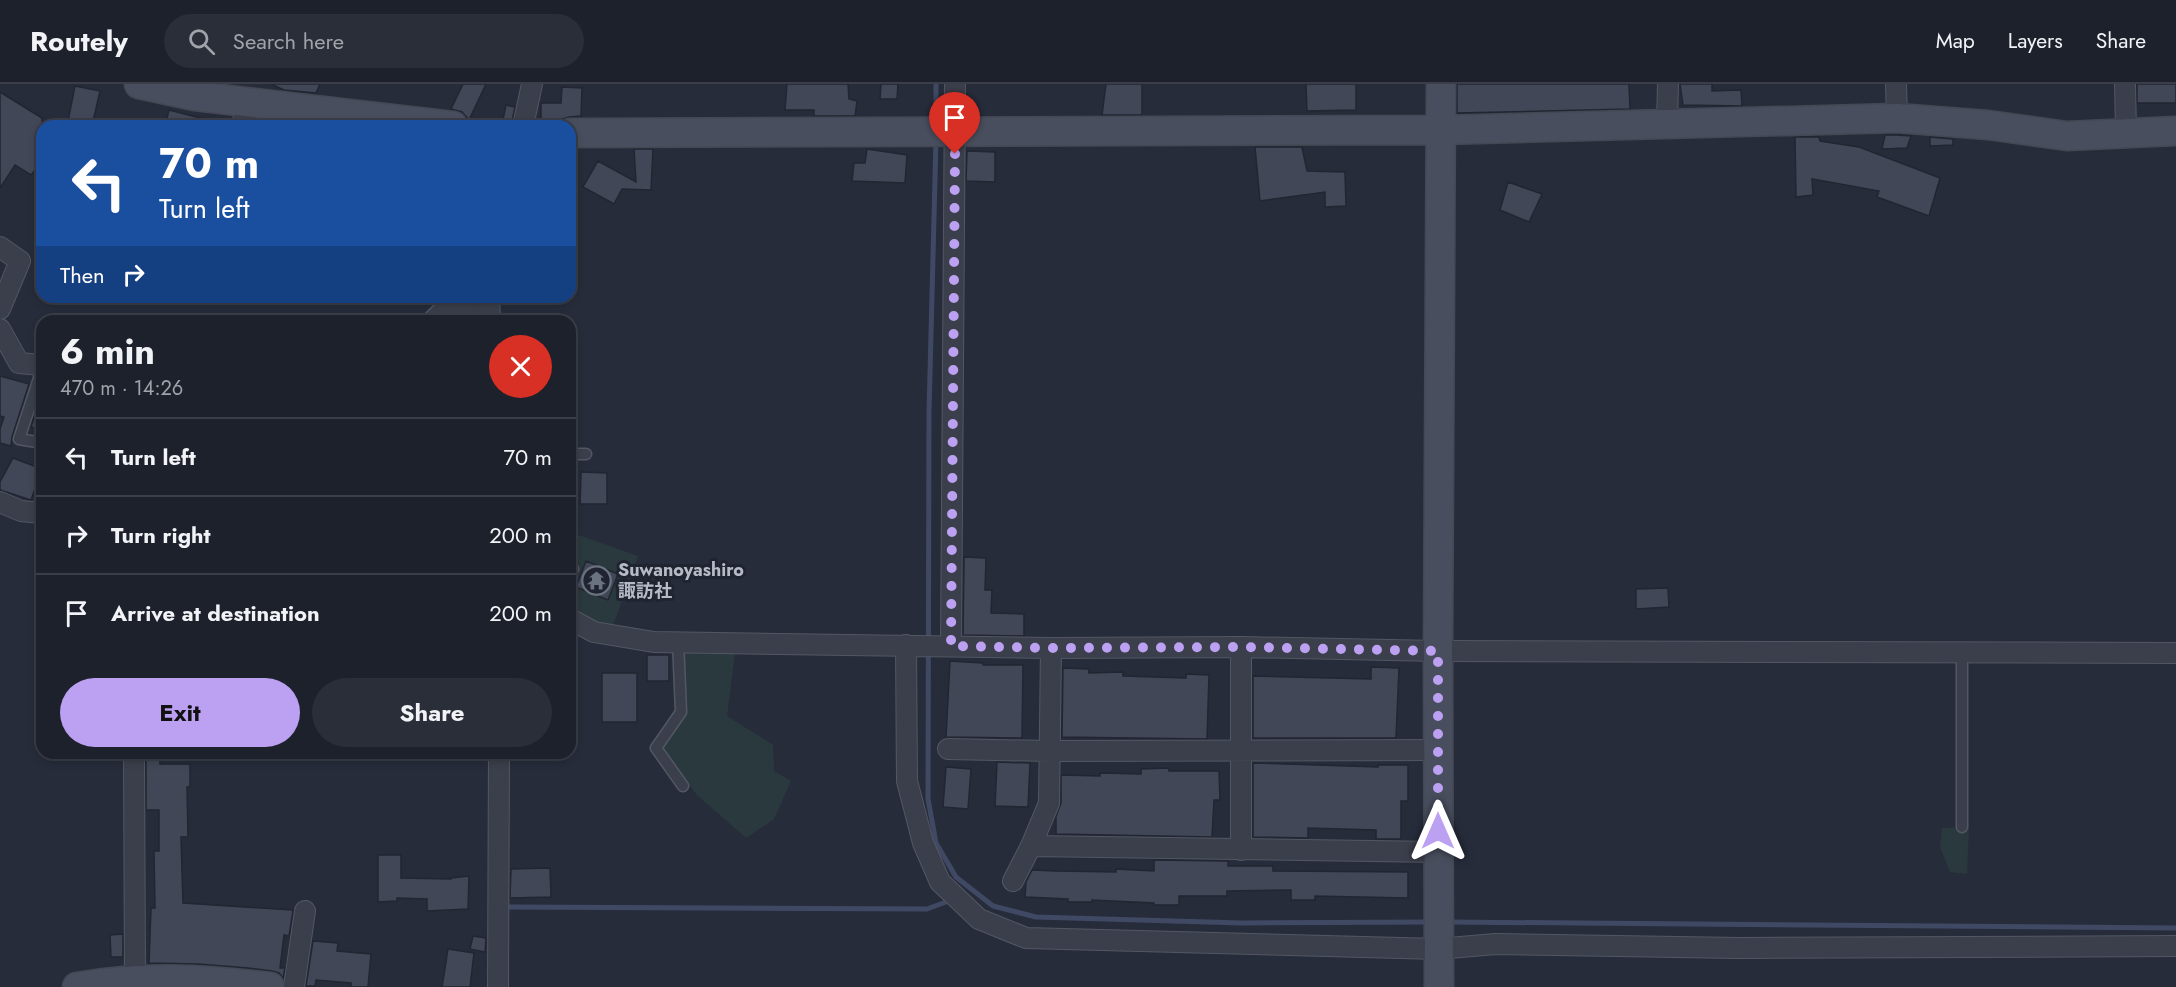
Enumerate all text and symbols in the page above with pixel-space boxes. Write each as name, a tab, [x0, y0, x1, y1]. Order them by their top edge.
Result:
search box	[164, 14, 584, 68]
text: Routely	[30, 21, 128, 62]
icon: search	[185, 25, 218, 58]
text: Search here	[233, 25, 344, 57]
text: Map	[1936, 26, 1975, 56]
text: Layers	[2008, 26, 2063, 56]
text: Share	[2096, 26, 2146, 56]
pin	[929, 92, 980, 154]
icon: arrive	[938, 101, 971, 134]
text: 70 m	[159, 133, 259, 194]
icon: left	[60, 144, 138, 222]
text: Turn left	[159, 189, 249, 228]
icon: right	[117, 258, 150, 291]
text: Then	[60, 259, 105, 291]
text: 6 min	[60, 325, 155, 377]
button: close	[489, 335, 552, 398]
text: 470 m · 14:26	[60, 374, 183, 403]
icon: left	[60, 441, 93, 474]
text: Turn left	[111, 441, 196, 473]
text: 70 m	[503, 441, 552, 473]
icon: right	[60, 519, 93, 552]
text: Turn right	[111, 519, 211, 551]
text: 200 m	[489, 519, 552, 551]
place label: Suwanoyashiro 諏訪社	[618, 557, 744, 604]
temple icon: Suwanoyashiro 諏訪社	[581, 564, 613, 596]
icon: arrive	[60, 597, 93, 630]
text: Arrive at destination	[111, 597, 320, 629]
text: 200 m	[489, 597, 552, 629]
button: Exit	[60, 678, 300, 747]
button: Share	[312, 678, 552, 747]
position arrow	[1406, 799, 1470, 863]

